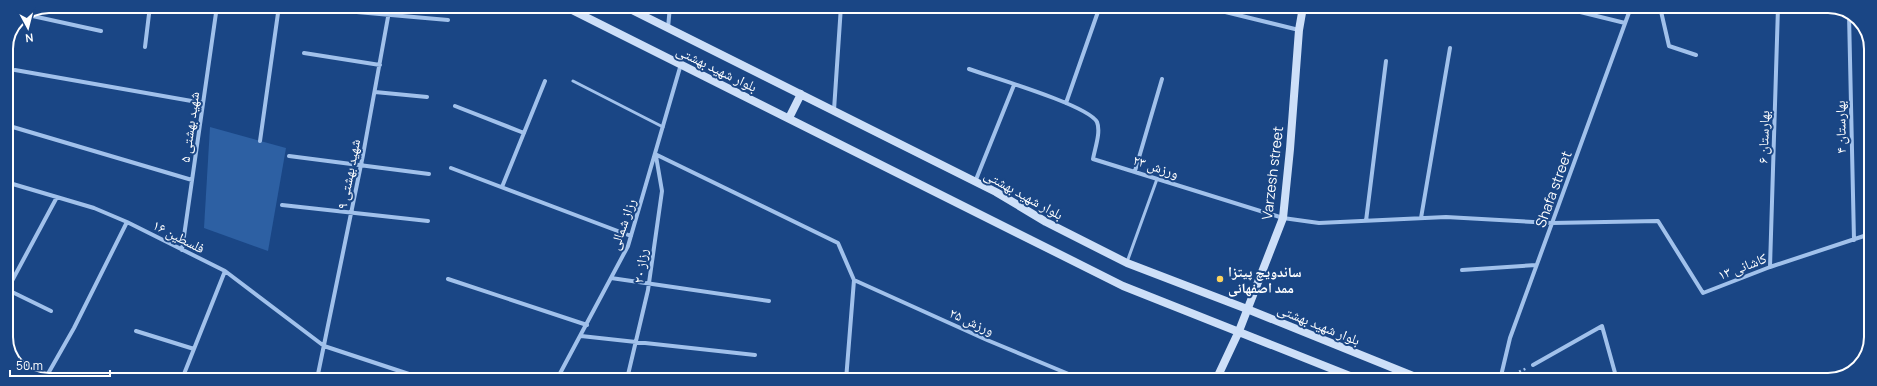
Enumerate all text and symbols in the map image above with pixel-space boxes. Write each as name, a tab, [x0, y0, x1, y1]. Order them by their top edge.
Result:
north arrow	[8, 8, 48, 48]
text: N	[24, 30, 34, 46]
street label: بلوار شهید بهشتی	[674, 40, 761, 96]
street label: شهید بهشتی ۵	[175, 90, 203, 164]
street label: بهارستان ۴	[1830, 100, 1850, 154]
street label: بهارستان ۶	[1753, 110, 1773, 164]
street label: Varzesh street	[1257, 125, 1287, 221]
street label: شهید بهشتی ۹	[332, 137, 364, 211]
street label: Shafa street	[1530, 148, 1576, 230]
street label: ورزش ۲۳	[1131, 150, 1181, 182]
street label: بلوار شهید بهشتی	[981, 164, 1067, 224]
street label: رزاز شمالی	[604, 196, 640, 252]
street label: فلسطین ۱۶	[150, 215, 208, 257]
street label: رزاز ۲۰	[628, 247, 652, 285]
street label: کاشانی ۱۳	[1715, 248, 1769, 284]
place label: ساندویچ پیتزا ممد اصفهانی	[1228, 262, 1302, 297]
marker: ساندویچ پیتزا ممد اصفهانی	[1215, 274, 1225, 284]
street label: بلوار شهید بهشتی	[1275, 299, 1363, 349]
street label: ورزش ۲۵	[947, 303, 997, 339]
scale bar	[10, 352, 110, 378]
text: 50 m	[16, 357, 43, 374]

